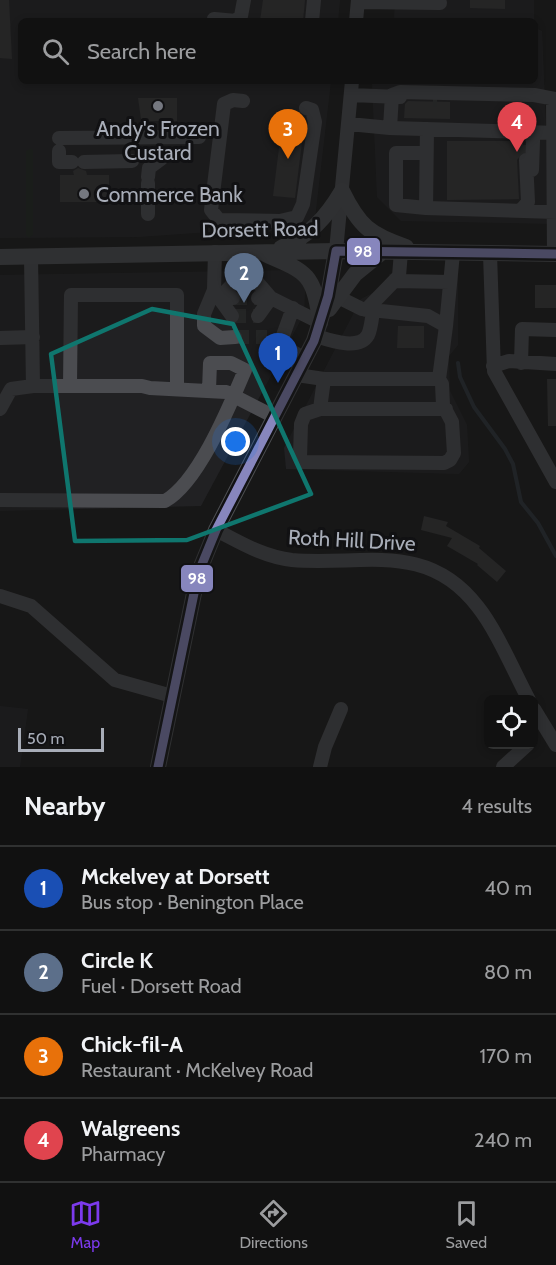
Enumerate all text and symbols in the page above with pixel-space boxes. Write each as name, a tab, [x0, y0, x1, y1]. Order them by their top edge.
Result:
search box	[18, 18, 538, 84]
icon: search	[39, 35, 72, 68]
text: Search here	[87, 38, 196, 65]
marker: Andy's Frozen Custard	[151, 99, 165, 113]
pin: 4	[498, 102, 536, 152]
pin: 3	[268, 110, 308, 159]
place label: Andy's Frozen Custard	[96, 116, 220, 165]
place label: Commerce Bank	[96, 182, 243, 207]
marker: Commerce Bank	[77, 187, 91, 201]
street label: Dorsett Road	[201, 215, 319, 243]
line badge: 98	[346, 237, 381, 266]
text: 98	[354, 242, 372, 261]
pin: 2	[224, 254, 264, 303]
pin: 1	[258, 334, 298, 383]
your location	[221, 427, 250, 456]
street label: Roth Hill Drive	[288, 524, 417, 556]
line badge: 98	[180, 564, 214, 593]
text: 98	[188, 569, 206, 588]
map controls	[484, 695, 538, 749]
button: locate	[484, 695, 538, 749]
scale bar	[18, 725, 104, 752]
text: 50 m	[27, 729, 64, 748]
text: Nearby	[24, 790, 105, 822]
text: 4 results	[461, 794, 532, 818]
text: Mckelvey at Dorsett	[81, 863, 270, 890]
text: 1	[40, 876, 47, 900]
text: 40 m	[484, 876, 532, 900]
text: Bus stop · Benington Place	[81, 890, 304, 914]
text: Circle K	[81, 947, 153, 974]
text: 2	[38, 960, 49, 984]
text: 80 m	[484, 960, 532, 984]
text: Fuel · Dorsett Road	[81, 974, 242, 998]
text: Chick-fil-A	[81, 1031, 183, 1058]
text: 3	[38, 1044, 49, 1068]
text: 170 m	[480, 1044, 532, 1068]
text: Restaurant · McKelvey Road	[81, 1058, 313, 1082]
text: Walgreens	[81, 1115, 180, 1142]
text: 4	[37, 1128, 50, 1152]
text: 240 m	[474, 1128, 532, 1152]
text: Pharmacy	[81, 1142, 165, 1166]
tab: Map	[69, 1197, 102, 1252]
tab: Directions	[240, 1197, 308, 1252]
tab: Saved	[446, 1197, 487, 1252]

